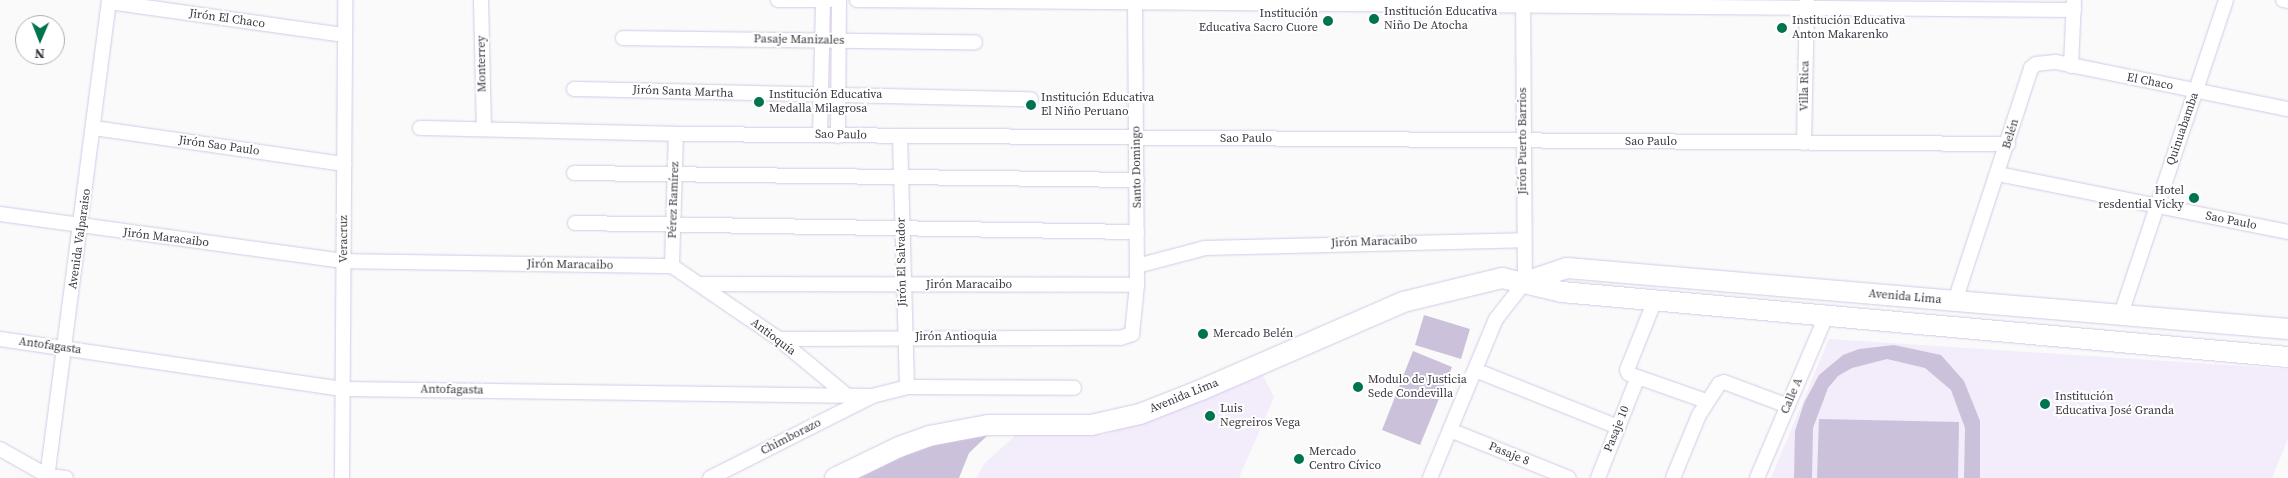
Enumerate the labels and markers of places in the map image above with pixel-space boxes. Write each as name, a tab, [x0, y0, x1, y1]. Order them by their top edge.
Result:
place label: Institución Educativa Niño De Atocha	[1384, 5, 1497, 33]
place label: Institución Educativa Sacro Cuore	[1199, 7, 1318, 35]
marker: Institución Educativa Niño De Atocha	[1368, 13, 1380, 25]
place label: Institución Educativa Anton Makarenko	[1792, 14, 1905, 42]
marker: Institución Educativa Sacro Cuore	[1322, 15, 1334, 27]
marker: Institución Educativa Anton Makarenko	[1776, 22, 1788, 34]
place label: Institución Educativa Medalla Milagrosa	[769, 88, 882, 116]
place label: Institución Educativa El Niño Peruano	[1041, 91, 1154, 119]
marker: Institución Educativa Medalla Milagrosa	[753, 96, 765, 108]
marker: Institución Educativa El Niño Peruano	[1025, 99, 1037, 111]
place label: Hotel resdential Vicky	[2098, 184, 2184, 212]
marker: Hotel resdential Vicky	[2188, 192, 2200, 204]
place label: Mercado Belén	[1213, 327, 1293, 341]
marker: Mercado Belén	[1197, 328, 1209, 340]
place label: Modulo de Justicia Sede Condevilla	[1368, 373, 1467, 401]
marker: Modulo de Justicia Sede Condevilla	[1352, 381, 1364, 393]
place label: Institución Educativa José Granda	[2055, 390, 2174, 418]
marker: Institución Educativa José Granda	[2039, 398, 2051, 410]
place label: Luis Negreiros Vega	[1220, 402, 1301, 430]
marker: Luis Negreiros Vega	[1204, 410, 1216, 422]
place label: Mercado Centro Cívico	[1309, 445, 1381, 473]
marker: Mercado Centro Cívico	[1293, 453, 1305, 465]

